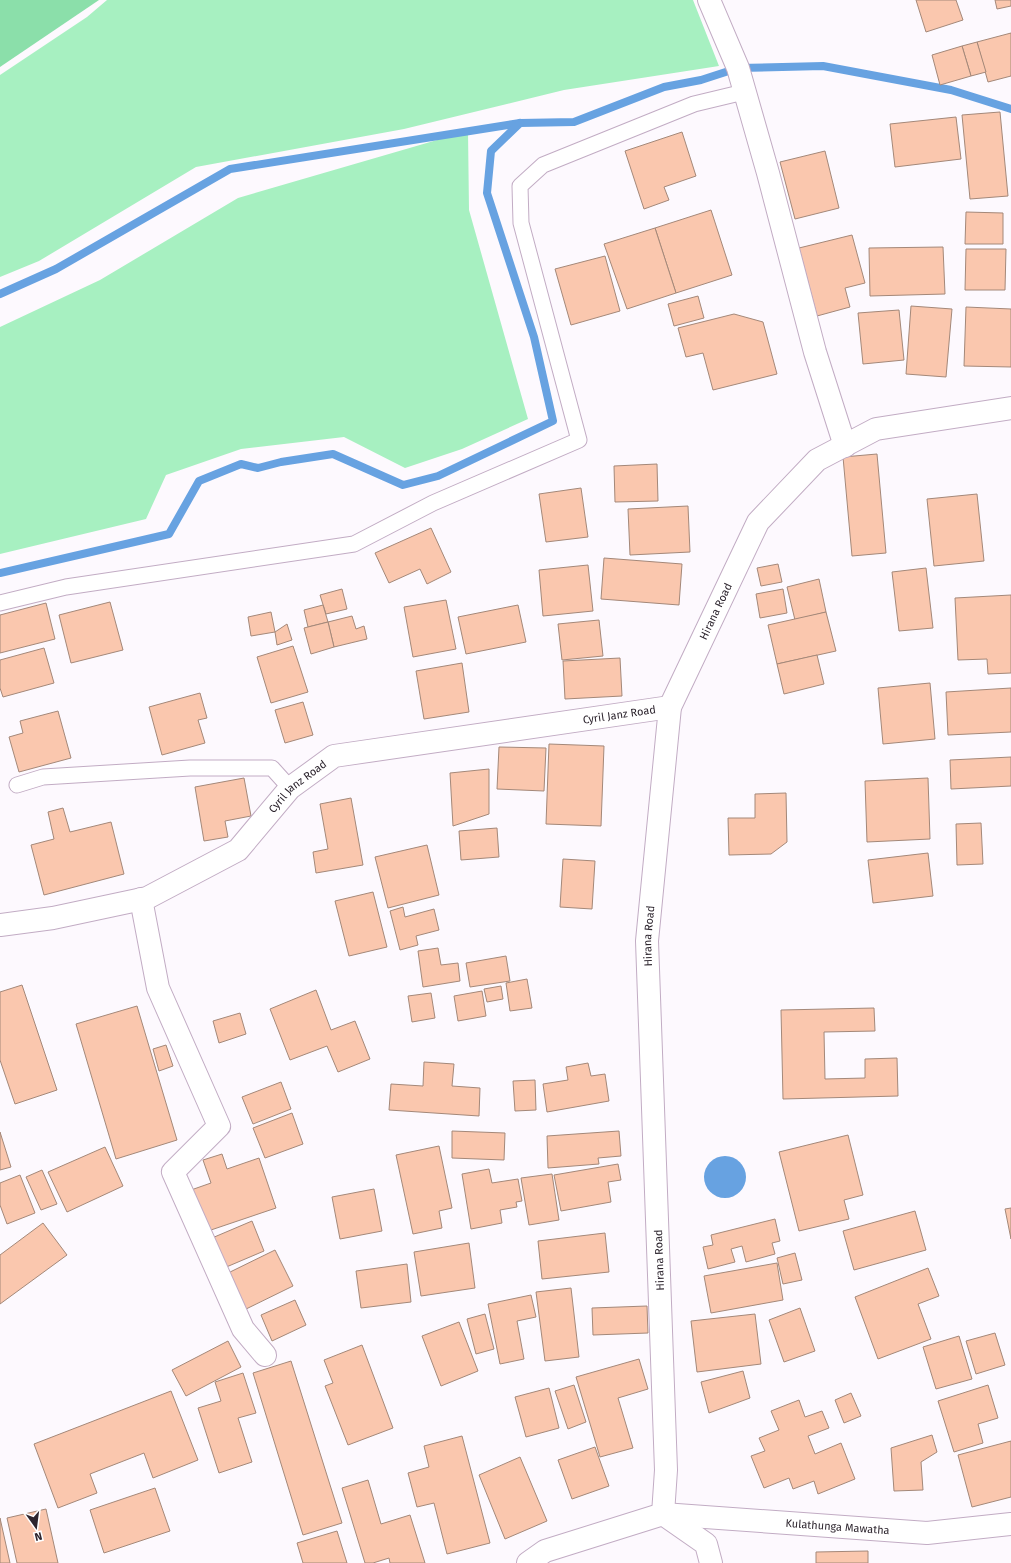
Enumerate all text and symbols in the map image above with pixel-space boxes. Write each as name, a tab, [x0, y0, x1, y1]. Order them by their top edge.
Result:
street label: Hirana Road	[697, 581, 735, 642]
street label: Cyril Janz Road	[582, 703, 657, 727]
street label: Cyril Janz Road	[266, 758, 329, 816]
street label: Hirana Road	[641, 905, 657, 967]
street label: Hirana Road	[652, 1229, 667, 1291]
north arrow	[16, 1507, 56, 1547]
street label: Kulathunga Mawatha	[785, 1517, 890, 1537]
text: N	[33, 1529, 43, 1543]

